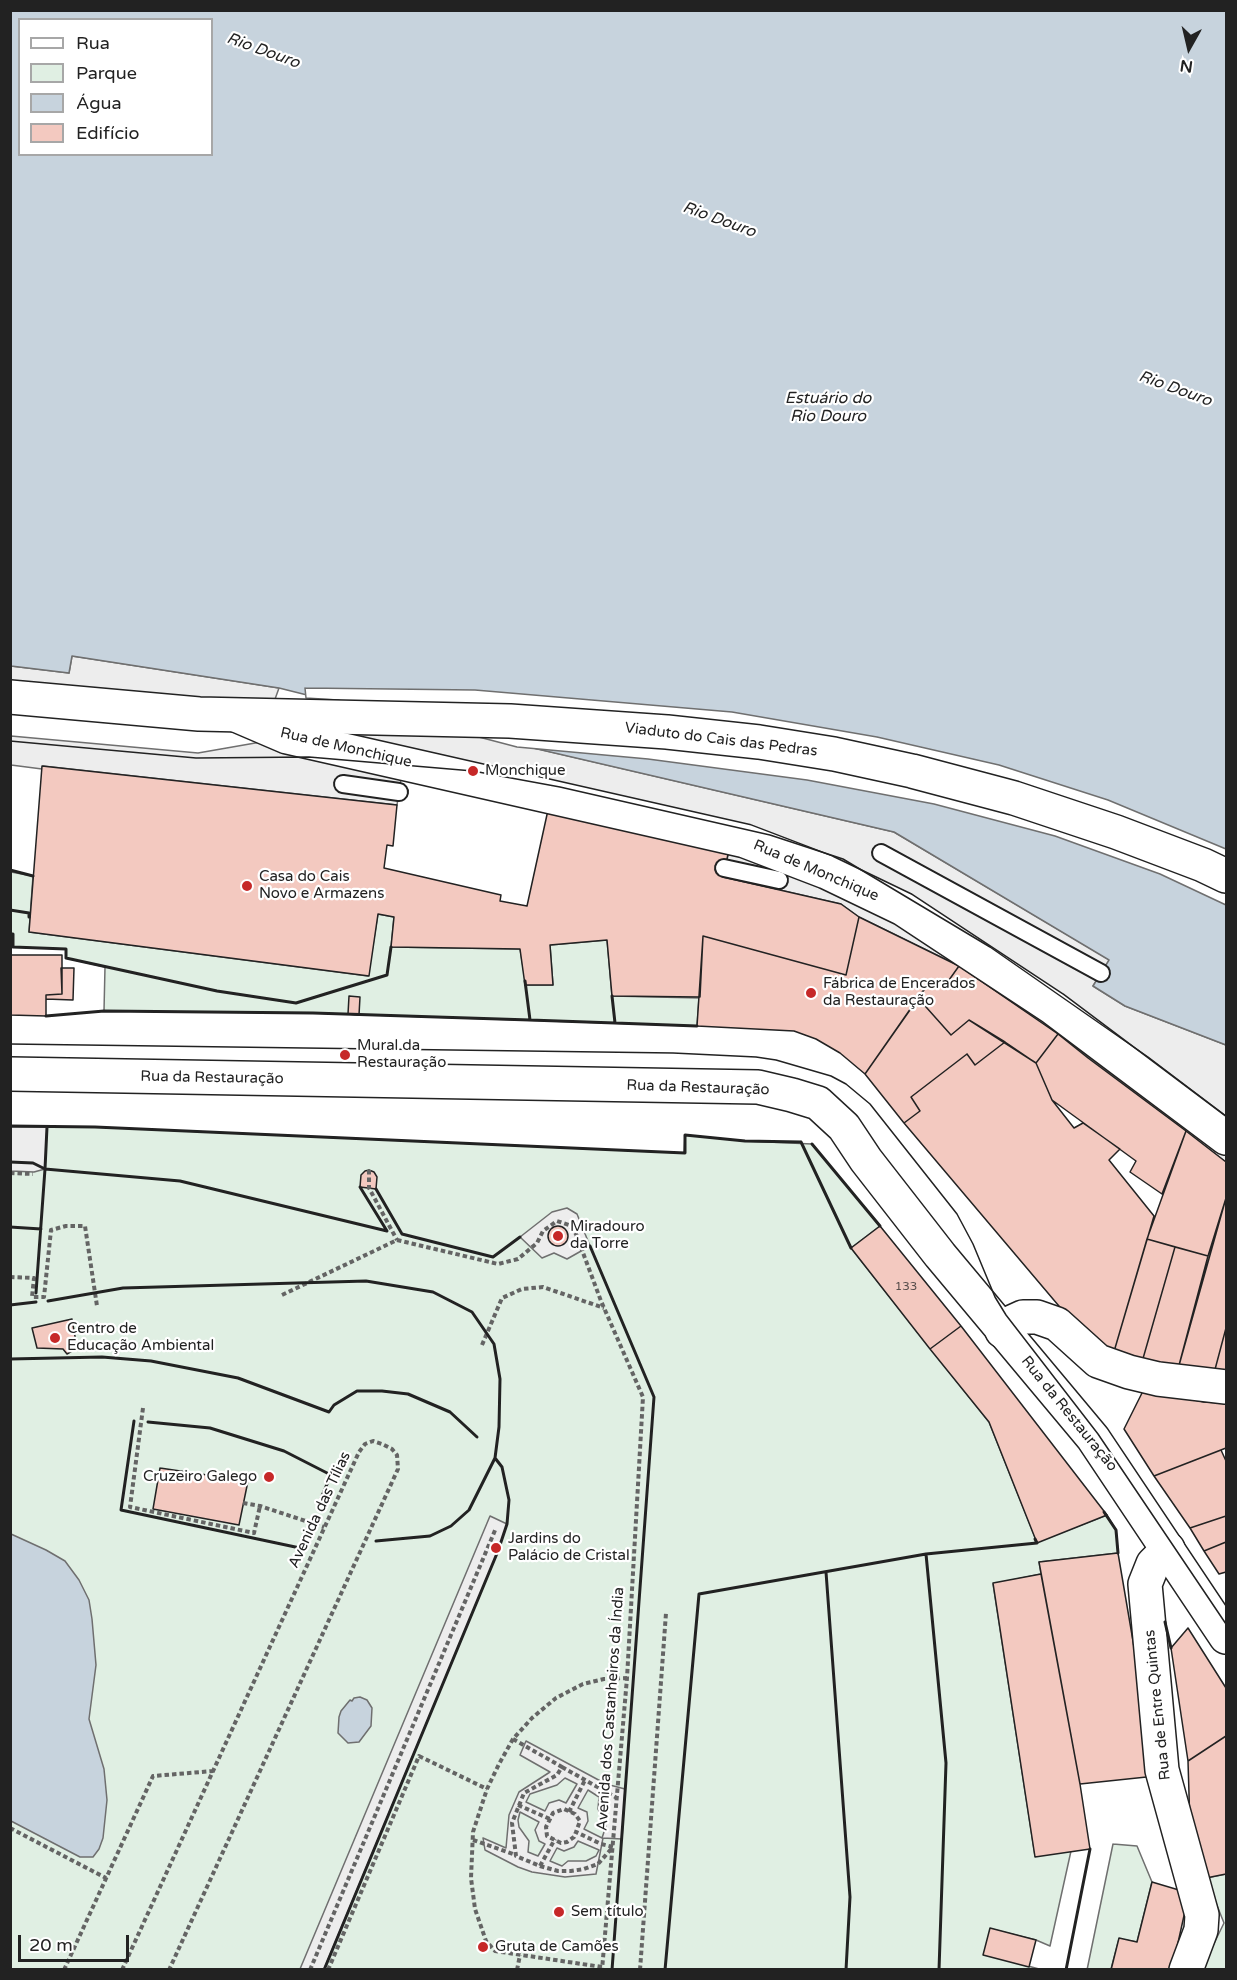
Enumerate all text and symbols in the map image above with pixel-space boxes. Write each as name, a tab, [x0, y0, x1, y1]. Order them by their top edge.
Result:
legend	[18, 18, 213, 156]
north arrow	[1159, 18, 1219, 78]
water label: Rio Douro	[224, 29, 302, 73]
text: Rua	[76, 32, 110, 54]
text: N	[1179, 55, 1194, 77]
text: Parque	[76, 62, 137, 84]
text: Água	[76, 92, 122, 114]
text: Edifício	[76, 122, 139, 144]
water label: Rio Douro	[680, 198, 758, 242]
water label: Rio Douro	[1136, 367, 1214, 411]
water label: Estuário do Rio Douro	[785, 389, 871, 427]
street label: Viaduto do Cais das Pedras	[624, 719, 818, 761]
street label: Rua de Monchique	[278, 724, 414, 772]
place label: Monchique	[485, 762, 565, 780]
marker: Monchique	[466, 764, 480, 778]
street label: Rua de Monchique	[751, 836, 881, 906]
place label: Casa do Cais Novo e Armazens	[259, 868, 384, 903]
marker: Casa do Cais Novo e Armazens	[240, 879, 254, 893]
place label: Fábrica de Encerados da Restauração	[823, 975, 976, 1010]
marker: Fábrica de Encerados da Restauração	[804, 986, 818, 1000]
place label: Mural da Restauração	[357, 1037, 446, 1072]
marker: Mural da Restauração	[338, 1048, 352, 1062]
street label: Rua da Restauração	[140, 1068, 284, 1088]
street label: Rua da Restauração	[626, 1077, 770, 1099]
place label: Miradouro da Torre	[570, 1218, 645, 1253]
marker: Miradouro da Torre	[551, 1229, 565, 1243]
house number: 133	[895, 1280, 917, 1294]
place label: Centro de Educação Ambiental	[67, 1320, 214, 1355]
marker: Centro de Educação Ambiental	[48, 1331, 62, 1345]
street label: Rua da Restauração	[1017, 1353, 1121, 1475]
street label: Avenida das Tílias	[285, 1449, 355, 1571]
place label: Cruzeiro Galego	[143, 1468, 257, 1486]
marker: Cruzeiro Galego	[262, 1470, 276, 1484]
place label: Jardins do Palácio de Cristal	[508, 1530, 630, 1565]
marker: Jardins do Palácio de Cristal	[489, 1541, 503, 1555]
street label: Avenida dos Castanheiros da Índia	[593, 1586, 629, 1832]
street label: Rua de Entre Quintas	[1141, 1629, 1175, 1781]
place label: Sem título	[571, 1903, 644, 1921]
marker: Sem título	[552, 1905, 566, 1919]
scale bar	[21, 1923, 132, 1961]
text: 20 m	[29, 1934, 73, 1956]
place label: Gruta de Camões	[495, 1938, 619, 1956]
marker: Gruta de Camões	[476, 1940, 490, 1954]

